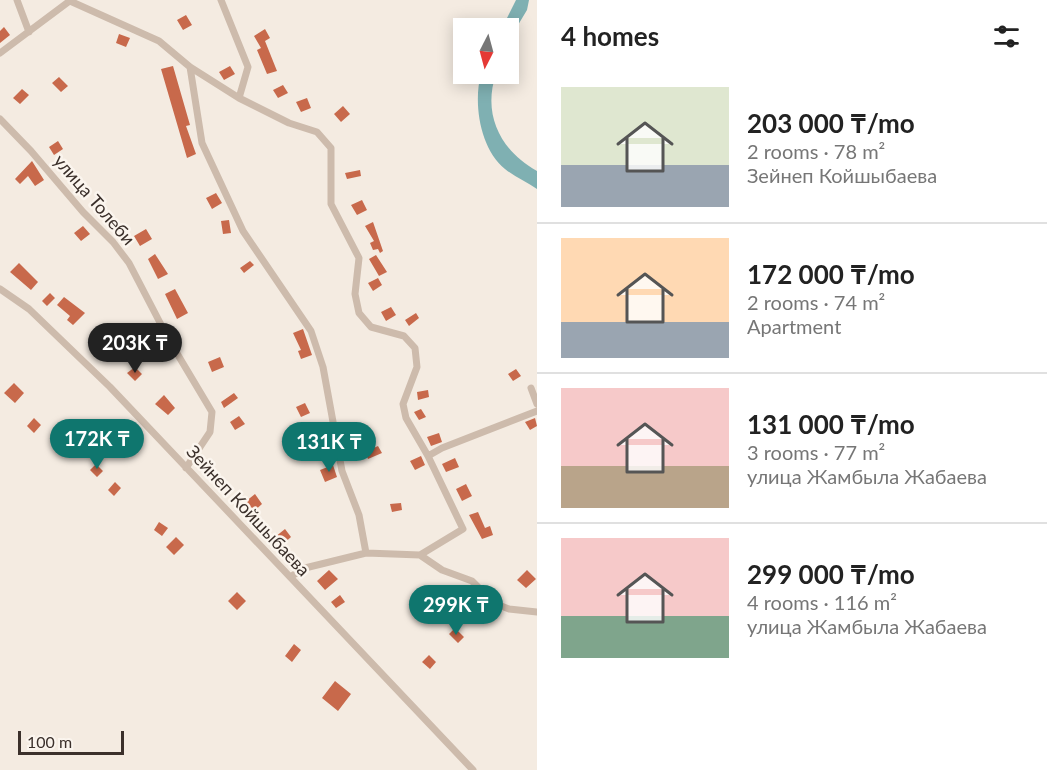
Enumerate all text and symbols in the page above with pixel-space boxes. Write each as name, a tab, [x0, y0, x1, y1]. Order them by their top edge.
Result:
north arrow	[453, 18, 519, 84]
map controls	[453, 18, 519, 84]
text: 4 homes	[561, 20, 659, 52]
icon: filters	[990, 20, 1023, 53]
text: 203 000 ₸/mo	[747, 107, 915, 139]
icon: home	[609, 111, 681, 183]
text: 2 rooms · 78 m²	[747, 139, 885, 163]
street label: улица Толеби	[49, 149, 140, 249]
text: Зейнеп Койшыбаева	[747, 163, 937, 187]
text: 172 000 ₸/mo	[747, 258, 915, 290]
icon: home	[609, 262, 681, 334]
text: 2 rooms · 74 m²	[747, 290, 885, 314]
text: Apartment	[747, 314, 841, 338]
pin: 203K ₸	[86, 323, 184, 374]
text: 203K ₸	[102, 330, 168, 354]
text: 131 000 ₸/mo	[747, 408, 915, 440]
icon: home	[609, 412, 681, 484]
pin: 172K ₸	[48, 419, 146, 470]
pin: 131K ₸	[280, 422, 378, 473]
text: 172K ₸	[64, 426, 130, 450]
text: 131K ₸	[296, 429, 362, 453]
street label: Зейнеп Койшыбаева	[182, 440, 315, 580]
text: 3 rooms · 77 m²	[747, 440, 885, 464]
text: улица Жамбыла Жабаева	[747, 464, 987, 488]
text: 299 000 ₸/mo	[747, 558, 915, 590]
icon: home	[609, 562, 681, 634]
pin: 299K ₸	[407, 585, 505, 636]
text: 4 rooms · 116 m²	[747, 590, 897, 614]
text: 299K ₸	[423, 592, 489, 616]
text: улица Жамбыла Жабаева	[747, 614, 987, 638]
scale bar	[18, 728, 124, 756]
text: 100 m	[27, 732, 72, 751]

